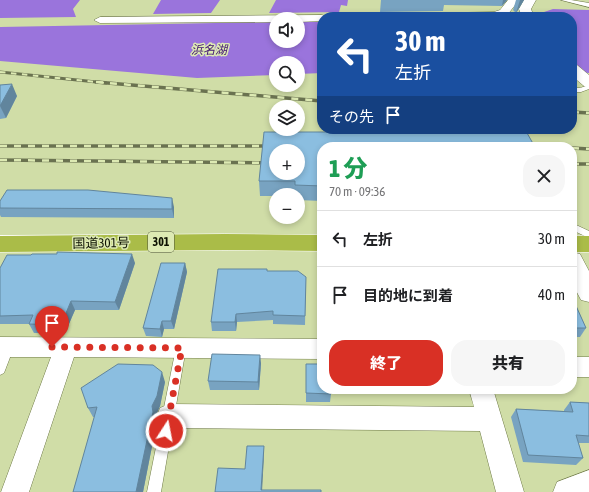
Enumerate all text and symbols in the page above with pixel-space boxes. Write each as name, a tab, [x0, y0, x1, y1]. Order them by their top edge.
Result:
map controls	[269, 12, 305, 224]
button: sound	[269, 12, 305, 48]
text: 30 m	[395, 25, 445, 57]
icon: left	[329, 28, 381, 80]
water label: 浜名湖	[191, 43, 229, 57]
button: search	[269, 56, 305, 92]
text: 左折	[395, 62, 431, 83]
button: layers	[269, 100, 305, 136]
icon: arrive	[382, 104, 404, 126]
text: その先	[329, 108, 374, 125]
button: +	[269, 144, 305, 180]
text: 1 分	[329, 155, 368, 182]
button: close	[523, 155, 565, 197]
text: 70 m · 09:36	[329, 184, 385, 199]
button: −	[269, 188, 305, 224]
icon: left	[329, 228, 351, 250]
text: 30 m	[538, 230, 565, 247]
text: 左折	[363, 231, 393, 248]
road number: 301	[148, 232, 174, 252]
street label: 国道301号	[72, 235, 130, 251]
icon: arrive	[329, 284, 351, 306]
text: 40 m	[538, 286, 565, 303]
text: 目的地に到着	[363, 287, 453, 304]
pin	[35, 306, 69, 347]
icon: arrive	[41, 312, 63, 334]
button: 終了	[329, 340, 443, 386]
button: 共有	[451, 340, 565, 386]
position arrow	[145, 410, 187, 452]

